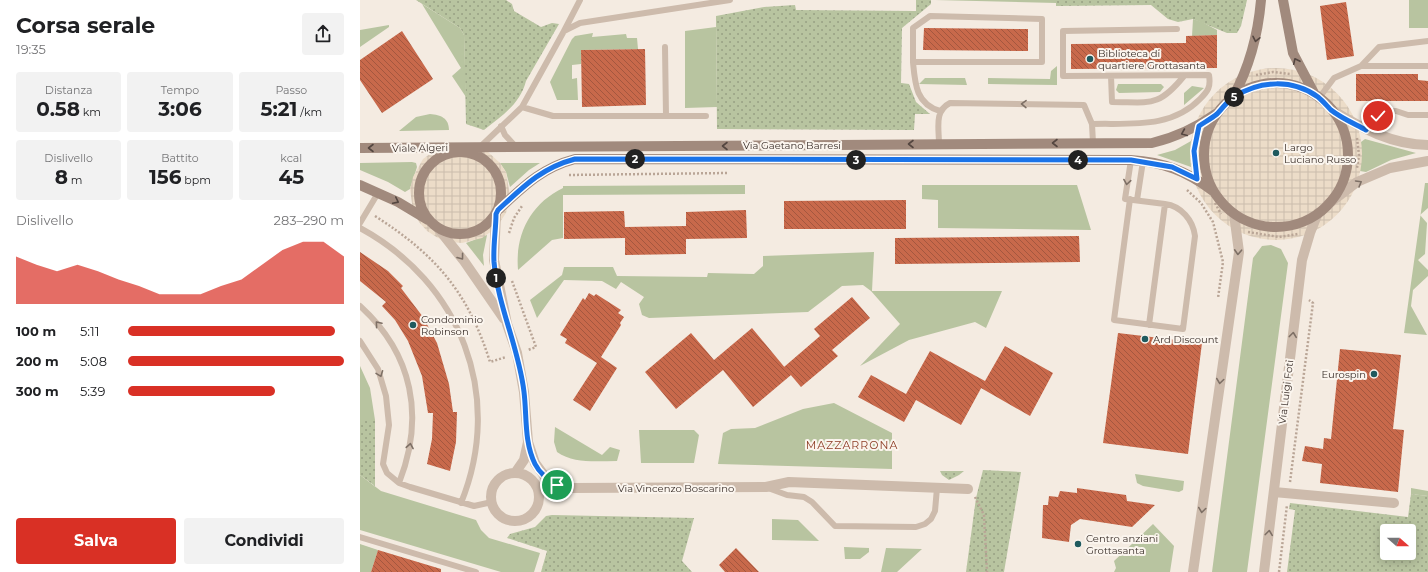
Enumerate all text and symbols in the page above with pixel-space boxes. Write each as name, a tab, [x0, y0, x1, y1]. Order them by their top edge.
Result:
text: Corsa serale	[16, 12, 155, 39]
button: share	[302, 13, 344, 55]
one-way arrow	[1252, 35, 1260, 42]
text: 19:35	[16, 41, 46, 57]
place label: Biblioteca di quartiere Grottasanta	[1098, 47, 1206, 72]
marker: Biblioteca di quartiere Grottasanta	[1085, 54, 1095, 64]
one-way arrow	[1293, 58, 1301, 65]
text: Distanza	[45, 83, 93, 97]
text: Tempo	[161, 83, 199, 97]
text: Passo	[275, 83, 307, 97]
pin: 5	[1224, 87, 1244, 107]
text: 5	[1231, 90, 1237, 104]
text: 0.58	[36, 97, 80, 121]
text: 3:06	[158, 97, 202, 121]
text: 5:21	[261, 97, 297, 121]
pin	[1361, 99, 1395, 133]
one-way arrow	[1021, 100, 1027, 108]
text: km	[80, 105, 101, 119]
text: /km	[297, 105, 322, 119]
icon: check	[1367, 105, 1389, 127]
one-way arrow	[1180, 128, 1188, 136]
street label: Via Gaetano Barresi	[743, 139, 841, 152]
one-way arrow	[1052, 139, 1058, 147]
one-way arrow	[908, 140, 914, 148]
street label: Viale Algeri	[392, 141, 448, 155]
place label: Largo Luciano Russo	[1284, 141, 1356, 166]
one-way arrow	[722, 142, 728, 150]
one-way arrow	[368, 144, 374, 152]
marker: Largo Luciano Russo	[1271, 148, 1281, 158]
pin: 2	[625, 149, 645, 169]
pin: 3	[846, 150, 866, 170]
pin: 4	[1068, 150, 1088, 170]
text: Dislivello	[44, 151, 93, 165]
text: Battito	[161, 151, 199, 165]
text: kcal	[280, 151, 302, 165]
text: 2	[632, 152, 638, 166]
text: 3	[853, 153, 859, 167]
text: 4	[1074, 153, 1082, 167]
text: 8	[55, 165, 68, 189]
text: 156	[149, 165, 181, 189]
text: 45	[278, 165, 304, 189]
text: m	[68, 173, 83, 187]
text: bpm	[181, 173, 211, 187]
one-way arrow	[1123, 179, 1132, 185]
one-way arrow	[1355, 180, 1362, 187]
one-way arrow	[391, 196, 399, 204]
text: Dislivello	[16, 212, 73, 228]
text: 283–290 m	[274, 212, 344, 228]
one-way arrow	[1234, 249, 1243, 255]
one-way arrow	[456, 253, 463, 260]
pin: 1	[486, 268, 506, 288]
text: 1	[494, 271, 498, 285]
place label: Condominio Robinson	[421, 313, 483, 338]
marker: Condominio Robinson	[408, 320, 418, 330]
one-way arrow	[376, 322, 383, 329]
text: 100 m	[16, 323, 56, 339]
text: 5:11	[80, 323, 100, 339]
one-way arrow	[1288, 332, 1297, 338]
place label: Ard Discount	[1153, 333, 1219, 346]
marker: Ard Discount	[1140, 334, 1150, 344]
text: 200 m	[16, 353, 59, 369]
text: 5:08	[80, 353, 107, 369]
street label: Via Luigi Foti	[1276, 359, 1296, 425]
place label: Eurospin	[1321, 368, 1366, 381]
marker: Eurospin	[1369, 369, 1379, 379]
one-way arrow	[375, 371, 383, 378]
one-way arrow	[1216, 378, 1225, 384]
text: 300 m	[16, 383, 59, 399]
text: 5:39	[80, 383, 105, 399]
district label: MAZZARRONA	[806, 438, 898, 452]
one-way arrow	[405, 443, 414, 449]
pin	[540, 468, 574, 502]
icon: arrive	[546, 474, 568, 496]
street label: Via Vincenzo Boscarino	[618, 482, 734, 495]
one-way arrow	[1198, 507, 1207, 513]
button: Salva	[16, 518, 176, 564]
button: Condividi	[184, 518, 344, 564]
north arrow	[1380, 524, 1416, 560]
map controls	[1380, 524, 1416, 560]
one-way arrow	[1264, 530, 1273, 536]
place label: Centro anziani Grottasanta	[1086, 532, 1158, 557]
marker: Centro anziani Grottasanta	[1073, 539, 1083, 549]

